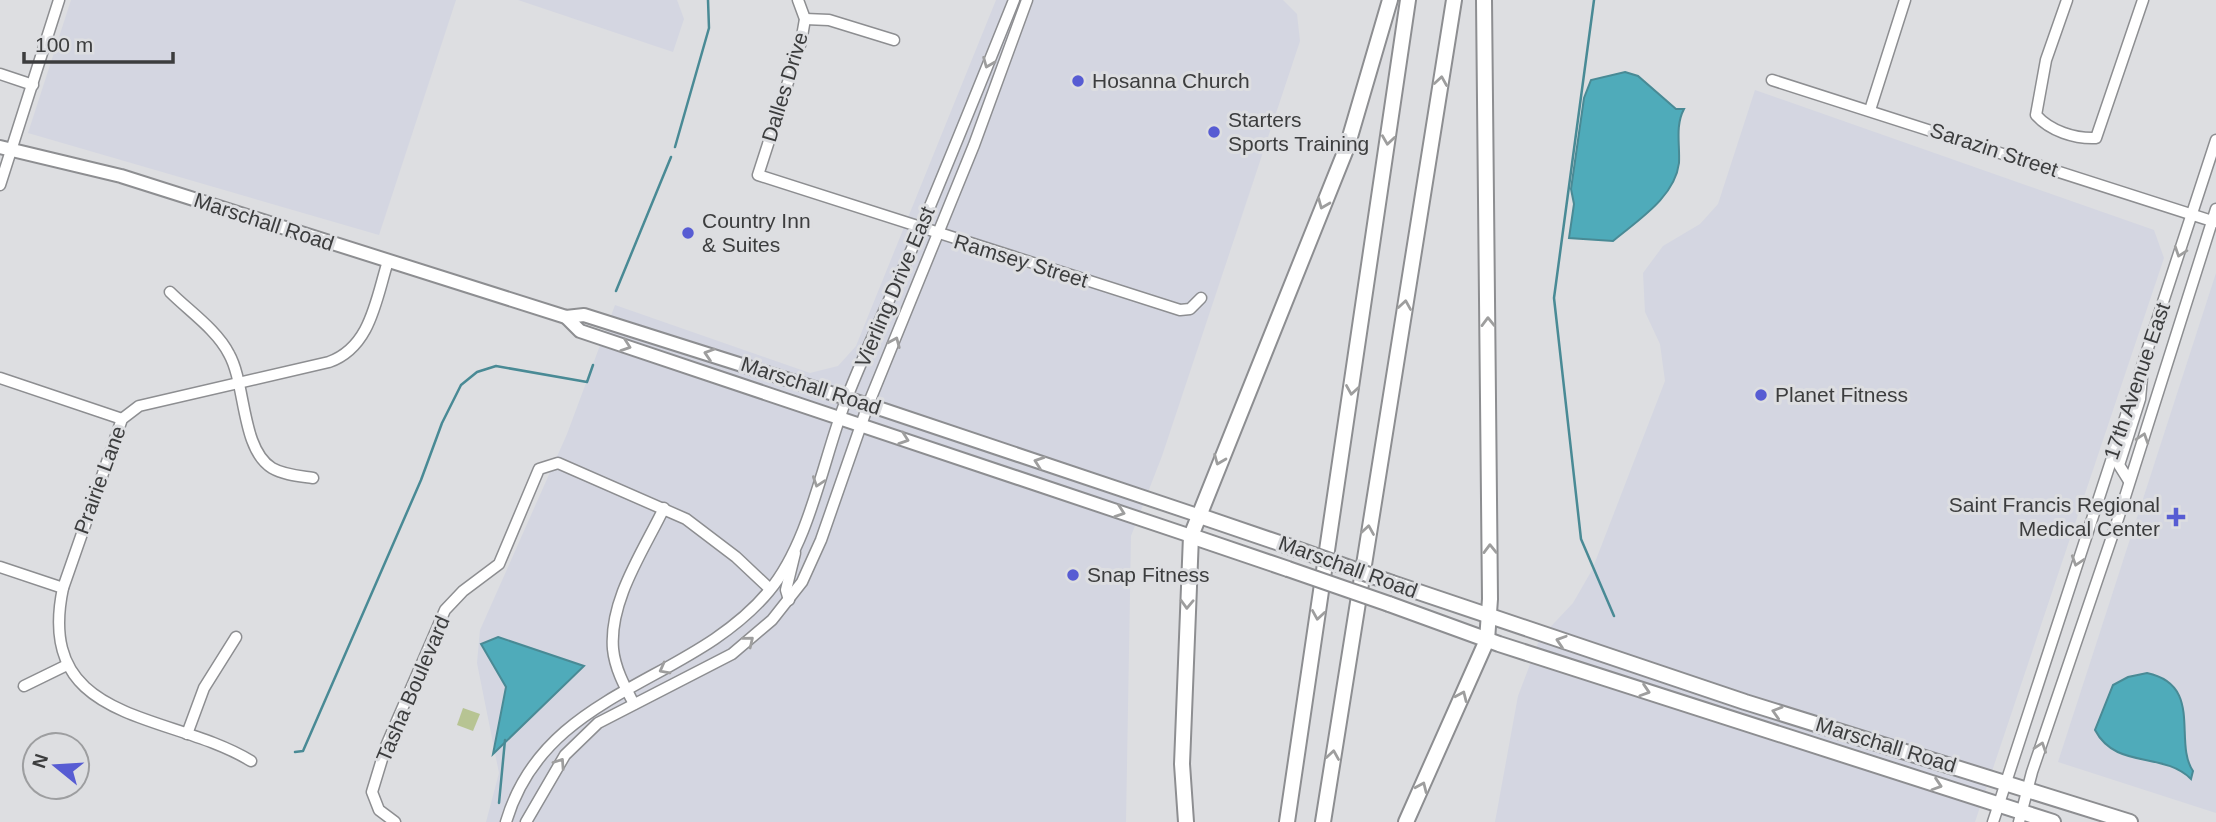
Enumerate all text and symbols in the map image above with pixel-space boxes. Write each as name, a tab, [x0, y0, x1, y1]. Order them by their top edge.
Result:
scale bar	[24, 21, 173, 65]
street label: Dalles Drive	[757, 29, 812, 144]
text: 100 m	[35, 33, 93, 56]
one-way arrow	[983, 57, 997, 69]
place label: Hosanna Church	[1092, 69, 1250, 92]
marker: Hosanna Church	[1070, 73, 1086, 89]
one-way arrow	[1433, 75, 1448, 87]
place label: Starters Sports Training	[1228, 108, 1369, 155]
street label: Sarazin Street	[1927, 118, 2061, 181]
marker: Starters Sports Training	[1206, 124, 1222, 140]
one-way arrow	[1381, 134, 1396, 146]
street label: Marschall Road	[191, 188, 337, 255]
one-way arrow	[1318, 198, 1332, 210]
street label: Vierling Drive East	[850, 203, 939, 371]
place label: Country Inn & Suites	[702, 209, 811, 256]
marker: Country Inn & Suites	[680, 225, 696, 241]
street label: Ramsey Street	[951, 229, 1091, 292]
one-way arrow	[2174, 245, 2188, 257]
one-way arrow	[1397, 299, 1412, 311]
street label: 17th Avenue East	[2099, 299, 2174, 462]
one-way arrow	[1480, 316, 1495, 327]
one-way arrow	[887, 337, 901, 349]
one-way arrow	[620, 338, 632, 352]
one-way arrow	[704, 348, 716, 363]
street label: Marschall Road	[738, 352, 884, 419]
place label: Planet Fitness	[1775, 383, 1908, 406]
one-way arrow	[1345, 384, 1360, 396]
marker: Planet Fitness	[1753, 387, 1769, 403]
street label: Prairie Lane	[69, 423, 130, 537]
one-way arrow	[898, 431, 910, 445]
one-way arrow	[2135, 432, 2149, 444]
one-way arrow	[1213, 453, 1227, 465]
one-way arrow	[1034, 456, 1046, 470]
one-way arrow	[812, 476, 826, 488]
place label: Saint Francis Regional Medical Center	[1949, 493, 2160, 540]
one-way arrow	[1113, 504, 1126, 518]
marker: Saint Francis Regional Medical Center	[2166, 507, 2186, 527]
one-way arrow	[1361, 524, 1376, 536]
street label: Marschall Road	[1276, 531, 1421, 602]
one-way arrow	[1482, 544, 1498, 554]
one-way arrow	[2071, 554, 2086, 566]
place label: Snap Fitness	[1087, 563, 1210, 586]
marker: Snap Fitness	[1065, 567, 1081, 583]
one-way arrow	[1180, 598, 1195, 609]
one-way arrow	[1311, 609, 1326, 620]
street label: Tasha Boulevard	[371, 612, 454, 765]
one-way arrow	[1555, 635, 1567, 650]
one-way arrow	[741, 636, 753, 649]
one-way arrow	[659, 661, 671, 674]
one-way arrow	[1638, 683, 1651, 697]
one-way arrow	[1454, 691, 1468, 703]
one-way arrow	[1772, 705, 1784, 720]
street label: Marschall Road	[1813, 712, 1959, 777]
north arrow	[21, 731, 91, 801]
one-way arrow	[2033, 741, 2047, 753]
one-way arrow	[1325, 749, 1340, 760]
text: N	[28, 751, 52, 771]
one-way arrow	[552, 758, 564, 771]
one-way arrow	[1930, 776, 1942, 791]
one-way arrow	[1413, 782, 1427, 794]

